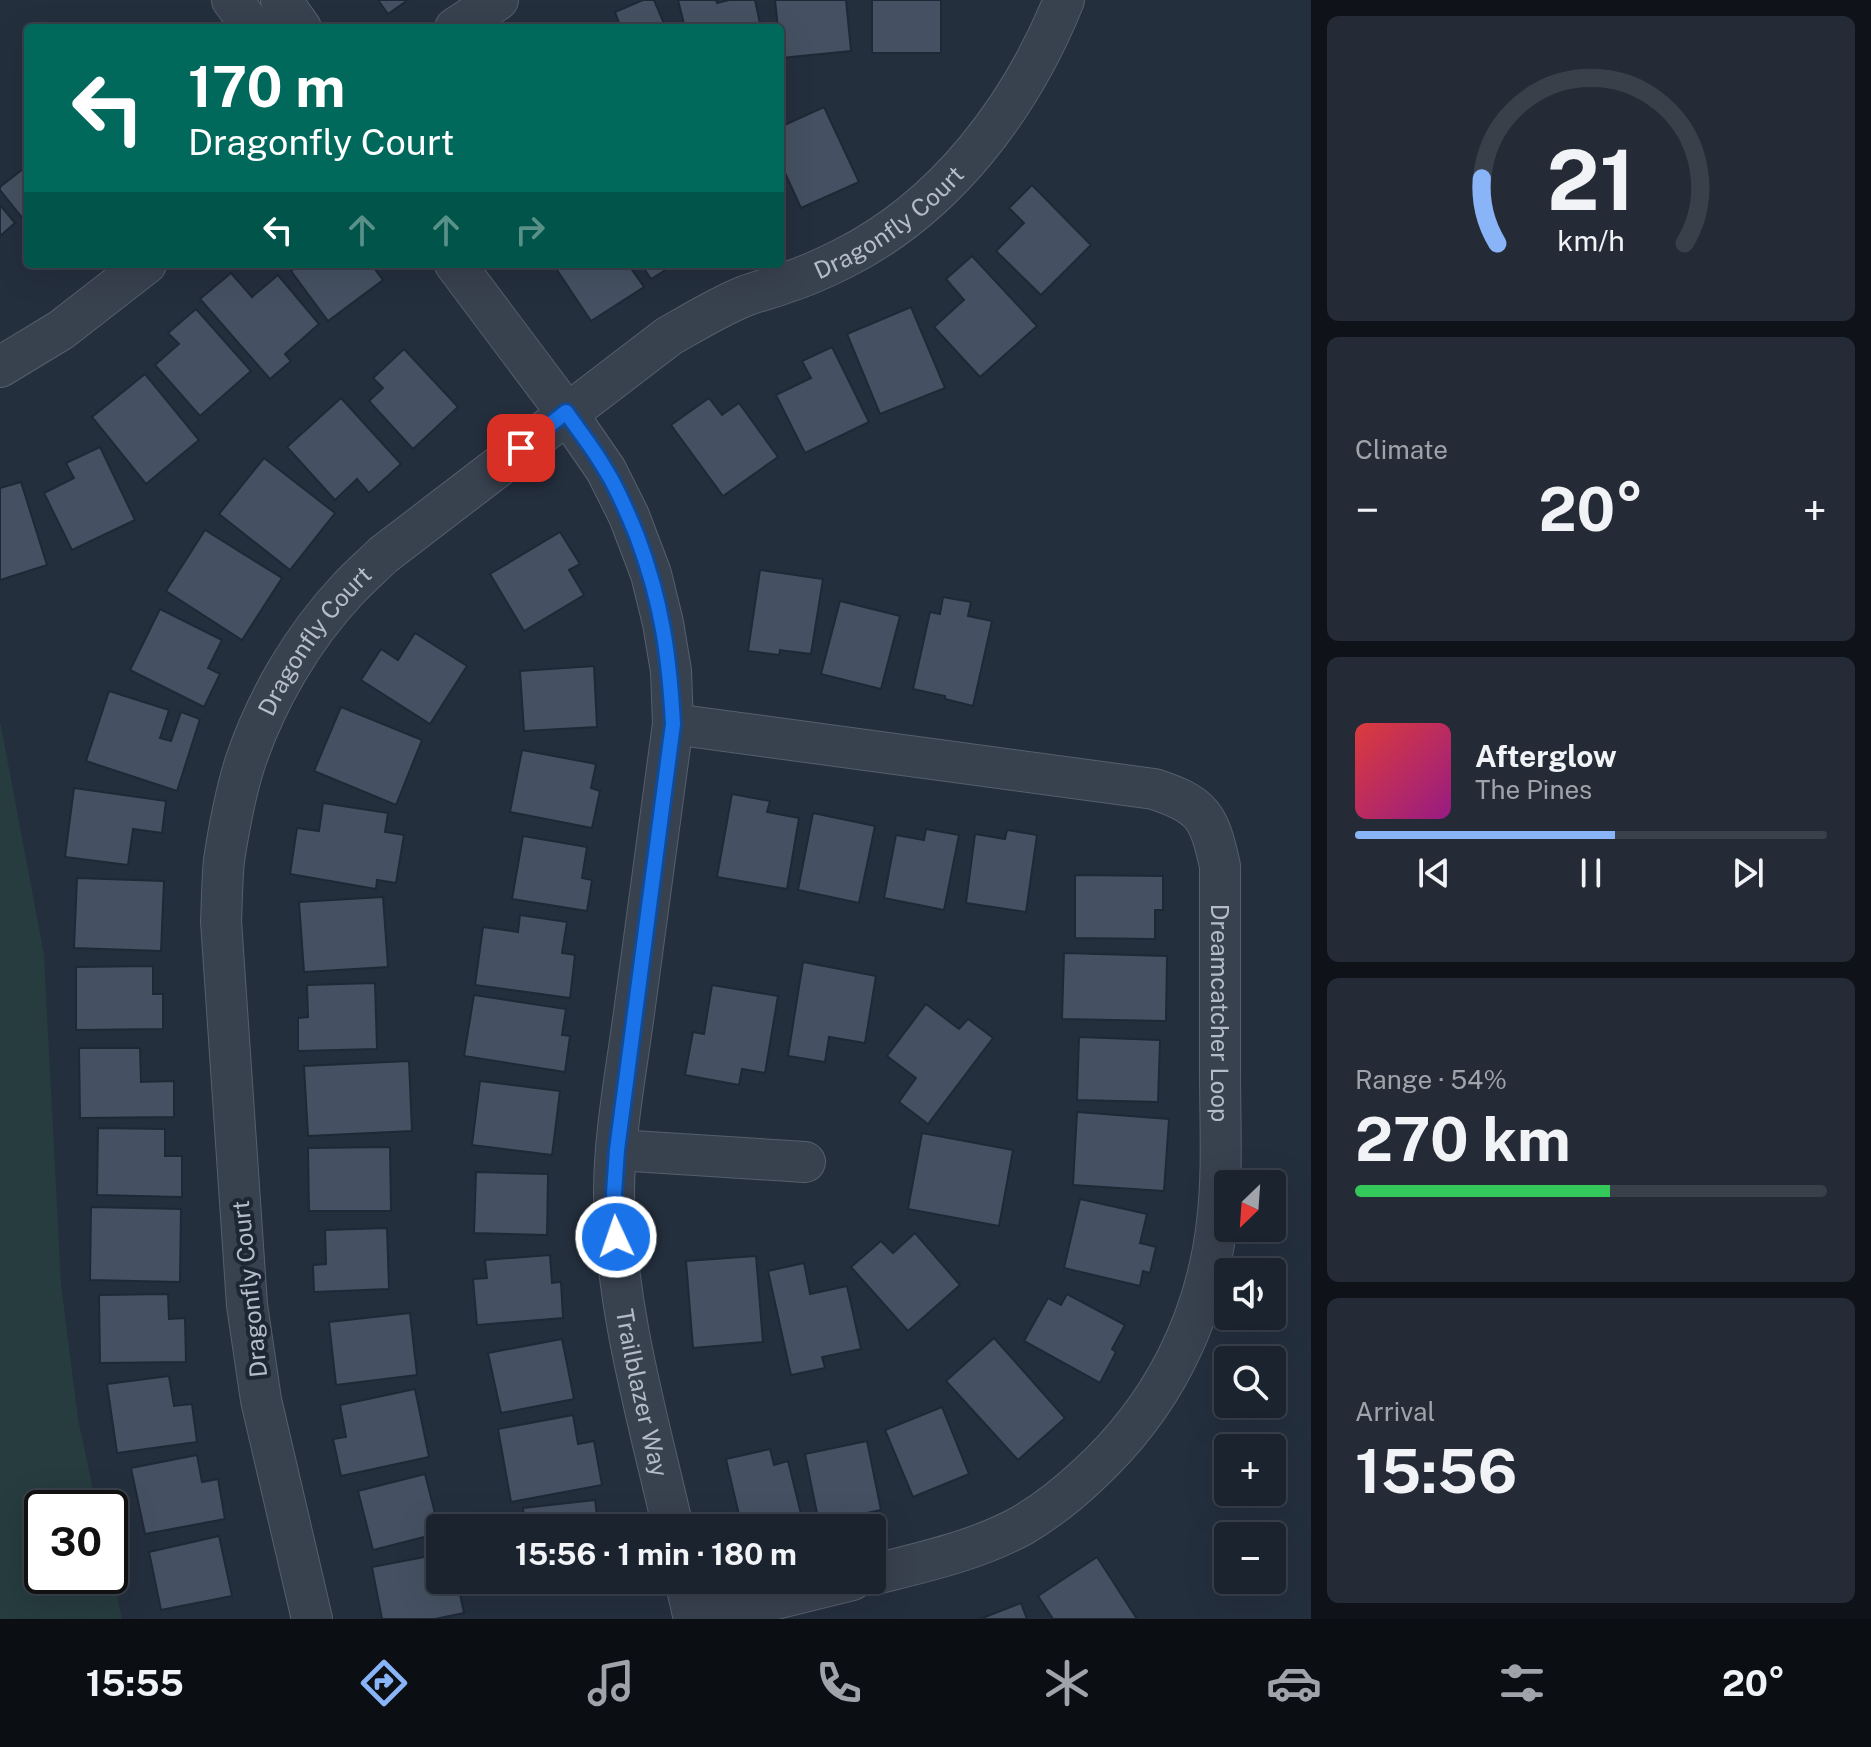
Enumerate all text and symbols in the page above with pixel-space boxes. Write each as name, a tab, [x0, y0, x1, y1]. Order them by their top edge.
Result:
text: 170 m	[188, 54, 345, 120]
icon: left	[56, 56, 160, 160]
text: Dragonfly Court	[188, 121, 455, 163]
text: 21	[1547, 131, 1635, 229]
street label: Dragonfly Court	[809, 160, 969, 284]
icon: left	[256, 208, 300, 252]
icon: ahead	[340, 208, 384, 252]
icon: ahead	[424, 208, 468, 252]
icon: right	[508, 208, 552, 252]
text: km/h	[1557, 224, 1625, 257]
pin	[487, 414, 555, 482]
icon: arrive	[499, 426, 543, 470]
text: Climate	[1355, 434, 1448, 465]
text: 20°	[1538, 474, 1644, 545]
text: −	[1355, 484, 1379, 536]
text: +	[1803, 484, 1827, 536]
street label: Dragonfly Court	[252, 560, 377, 720]
text: Afterglow	[1475, 738, 1617, 774]
text: The Pines	[1475, 774, 1592, 805]
icon: previous	[1412, 851, 1456, 895]
icon: pause	[1569, 851, 1613, 895]
icon: next	[1726, 851, 1770, 895]
street label: Dreamcatcher Loop	[1206, 904, 1235, 1122]
text: Range · 54%	[1355, 1064, 1507, 1095]
text: 270 km	[1355, 1104, 1571, 1175]
north arrow	[1214, 1170, 1286, 1242]
map controls	[1214, 1170, 1286, 1594]
position arrow	[574, 1195, 658, 1279]
street label: Dragonfly Court	[226, 1199, 272, 1379]
button: sound	[1214, 1258, 1286, 1330]
street label: Trailblazer Way	[611, 1307, 674, 1480]
button: search	[1214, 1346, 1286, 1418]
text: Arrival	[1355, 1396, 1435, 1427]
button: +	[1214, 1434, 1286, 1506]
text: 15:56	[1355, 1436, 1517, 1507]
speed limit sign: 30	[24, 1490, 128, 1594]
button: −	[1214, 1522, 1286, 1594]
text: 15:56 · 1 min · 180 m	[515, 1536, 797, 1572]
icon: directions	[356, 1655, 412, 1711]
icon: music	[583, 1655, 639, 1711]
icon: phone	[811, 1655, 867, 1711]
icon: climate	[1039, 1655, 1095, 1711]
icon: car	[1266, 1655, 1322, 1711]
icon: filters	[1494, 1655, 1550, 1711]
text: 15:55	[86, 1662, 184, 1704]
text: 20°	[1722, 1662, 1785, 1704]

